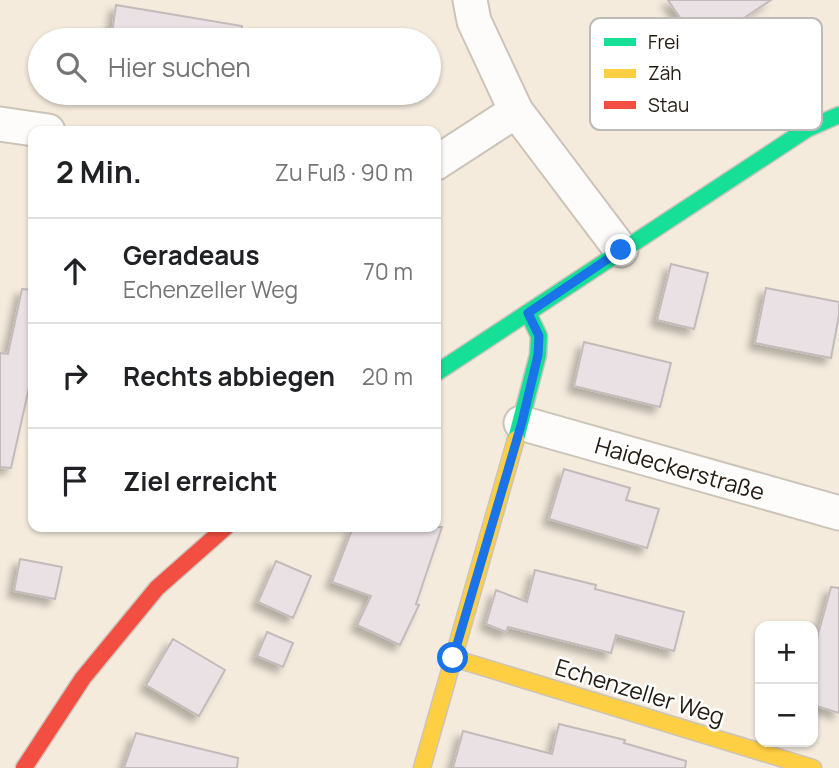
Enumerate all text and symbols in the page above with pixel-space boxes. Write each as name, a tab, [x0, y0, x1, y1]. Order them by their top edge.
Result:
legend	[590, 18, 822, 130]
search box	[28, 28, 441, 105]
text: Frei	[648, 29, 680, 55]
icon: search	[52, 48, 90, 86]
text: Hier suchen	[108, 49, 251, 85]
text: Zäh	[648, 60, 682, 86]
text: Stau	[648, 92, 689, 118]
text: 2 Min.	[56, 151, 142, 192]
text: Zu Fuß · 90 m	[275, 156, 413, 188]
route end	[605, 234, 636, 265]
text: Geradeaus	[123, 237, 259, 273]
icon: ahead	[56, 252, 94, 290]
text: 70 m	[363, 255, 413, 287]
text: Echenzeller Weg	[123, 273, 298, 305]
icon: right	[56, 357, 94, 395]
text: Rechts abbiegen	[123, 358, 335, 394]
text: 20 m	[362, 360, 413, 392]
street label: Haideckerstraße	[591, 428, 769, 508]
icon: arrive	[56, 462, 94, 500]
text: Ziel erreicht	[123, 463, 277, 499]
map controls	[755, 621, 818, 747]
button: +	[755, 621, 818, 684]
route start	[437, 642, 468, 673]
street label: Echenzeller Weg	[552, 650, 728, 732]
button: −	[755, 684, 818, 747]

